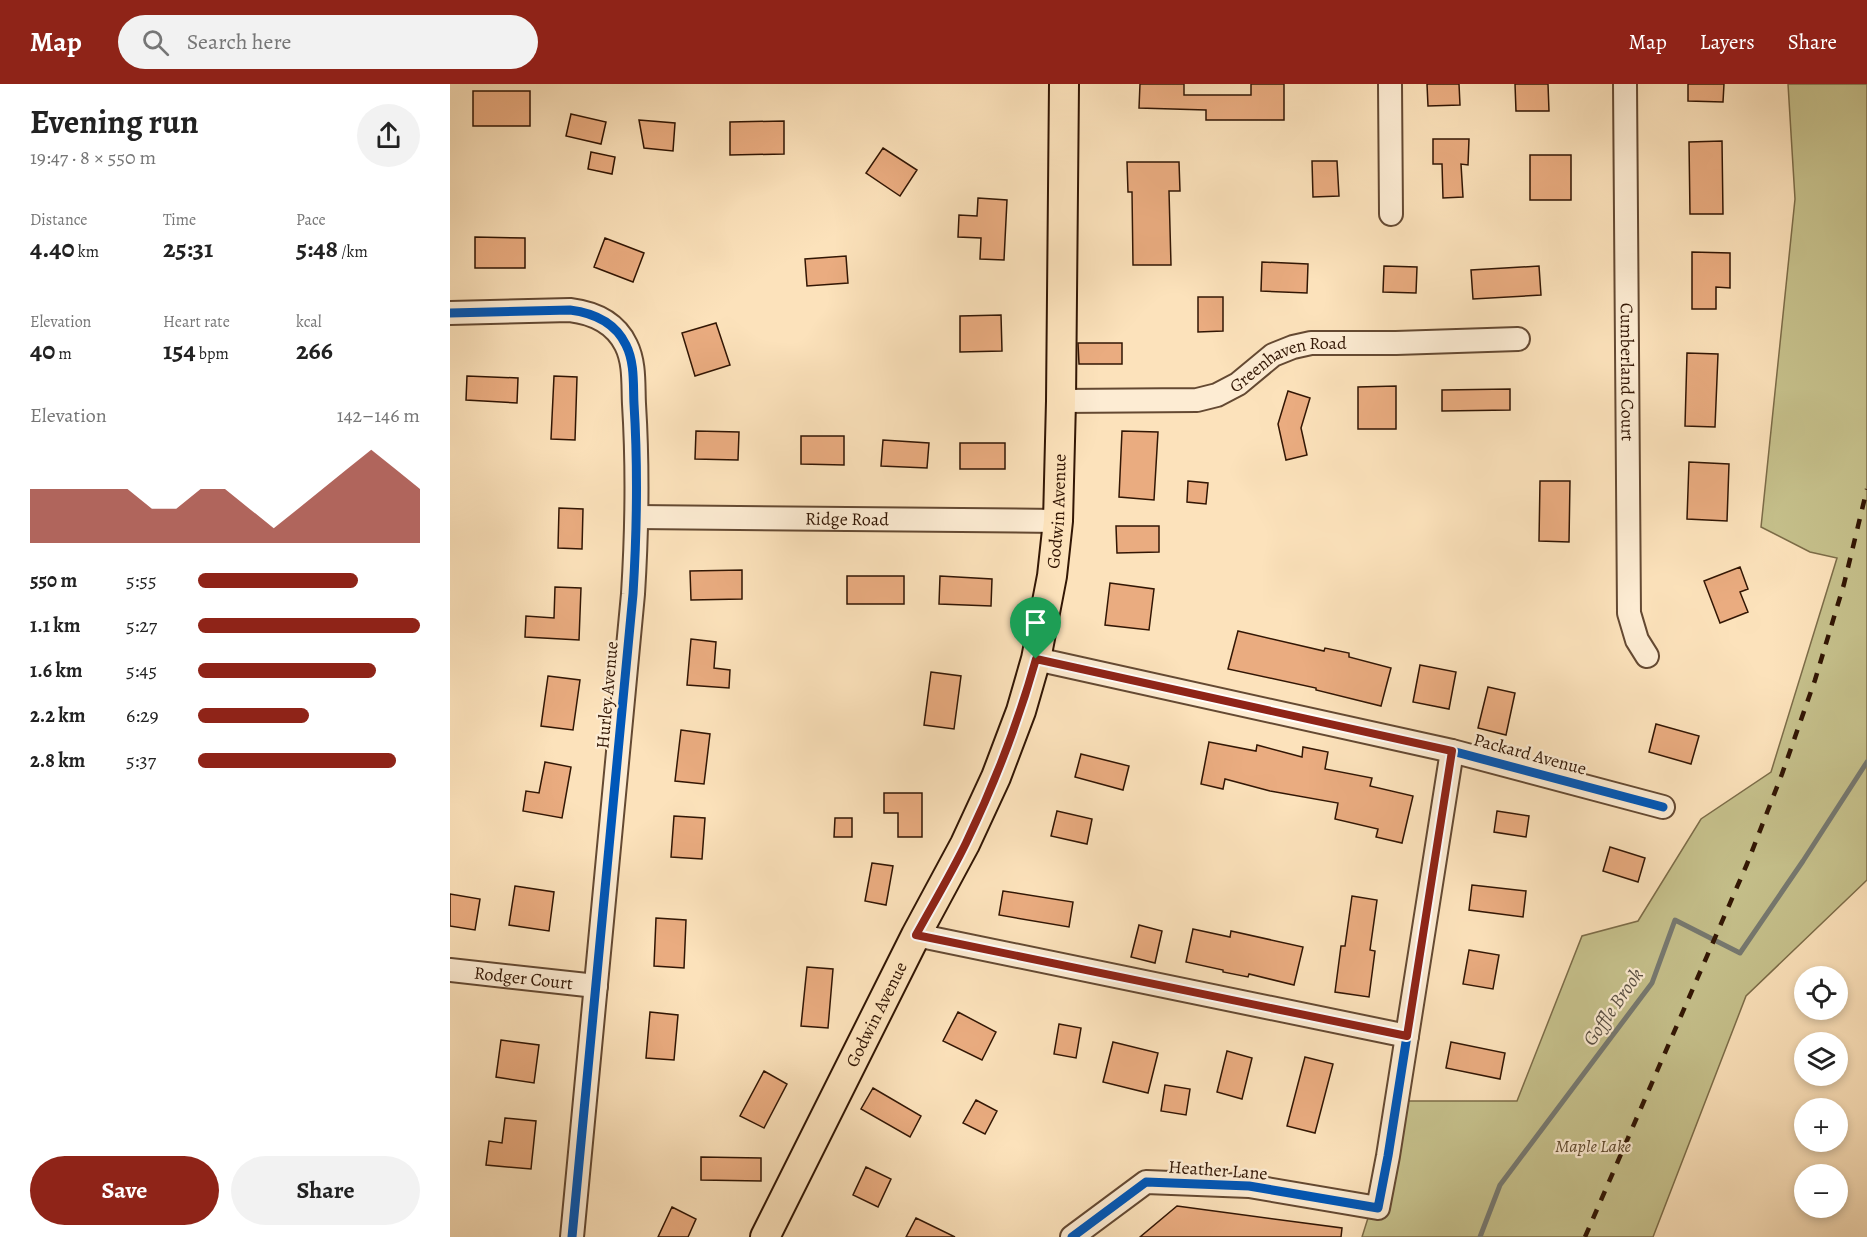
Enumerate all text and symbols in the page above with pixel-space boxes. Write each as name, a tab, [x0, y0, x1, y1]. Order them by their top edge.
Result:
search box	[118, 15, 538, 69]
text: Map	[30, 23, 82, 61]
icon: search	[139, 26, 172, 59]
text: Search here	[187, 27, 291, 57]
text: Map	[1628, 28, 1667, 56]
text: Layers	[1700, 28, 1755, 56]
text: Share	[1788, 28, 1837, 56]
text: Evening run	[30, 99, 199, 144]
button: share	[357, 104, 420, 167]
text: 19:47 · 8 × 550 m	[30, 144, 156, 171]
text: Distance	[30, 209, 87, 231]
text: Time	[163, 209, 196, 231]
text: Pace	[296, 209, 326, 231]
text: 4.40	[30, 231, 75, 266]
text: 25:31	[163, 231, 213, 266]
text: 5:48	[296, 231, 338, 266]
text: km	[75, 241, 99, 263]
text: /km	[338, 241, 368, 263]
street label: Cumberland Court	[1615, 303, 1640, 441]
text: Elevation	[30, 311, 91, 333]
text: Heart rate	[163, 311, 230, 333]
text: kcal	[296, 311, 322, 333]
street label: Greenhaven Road	[1226, 331, 1347, 398]
text: 40	[30, 333, 55, 368]
text: 154	[163, 333, 196, 368]
text: 266	[296, 333, 333, 368]
text: m	[55, 343, 72, 365]
text: bpm	[196, 343, 229, 365]
text: Elevation	[30, 402, 107, 429]
text: 142–146 m	[337, 402, 420, 429]
street label: Godwin Avenue	[1041, 453, 1072, 570]
street label: Ridge Road	[805, 507, 889, 531]
text: 550 m	[30, 567, 77, 594]
text: 5:55	[126, 567, 157, 594]
pin	[1010, 597, 1061, 659]
icon: arrive	[1019, 606, 1052, 639]
text: 1.1 km	[30, 612, 80, 639]
text: 5:27	[126, 612, 157, 639]
street label: Hurley Avenue	[590, 640, 624, 750]
text: 1.6 km	[30, 657, 83, 684]
text: 5:45	[126, 657, 157, 684]
text: 2.2 km	[30, 702, 85, 729]
text: 6:29	[126, 702, 159, 729]
street label: Packard Avenue	[1471, 727, 1589, 781]
text: 2.8 km	[30, 747, 85, 774]
text: 5:37	[126, 747, 156, 774]
street label: Godwin Avenue	[840, 957, 913, 1071]
street label: Rodger Court	[473, 961, 574, 995]
water label: Goffle Brook	[1576, 963, 1650, 1051]
map controls	[1794, 966, 1848, 1218]
button: locate	[1794, 966, 1848, 1020]
button: layers	[1794, 1032, 1848, 1086]
button: +	[1794, 1098, 1848, 1152]
park label: Maple Lake	[1555, 1134, 1632, 1158]
street label: Heather Lane	[1168, 1155, 1268, 1185]
button: Save	[30, 1156, 219, 1225]
button: Share	[231, 1156, 420, 1225]
button: −	[1794, 1164, 1848, 1218]

